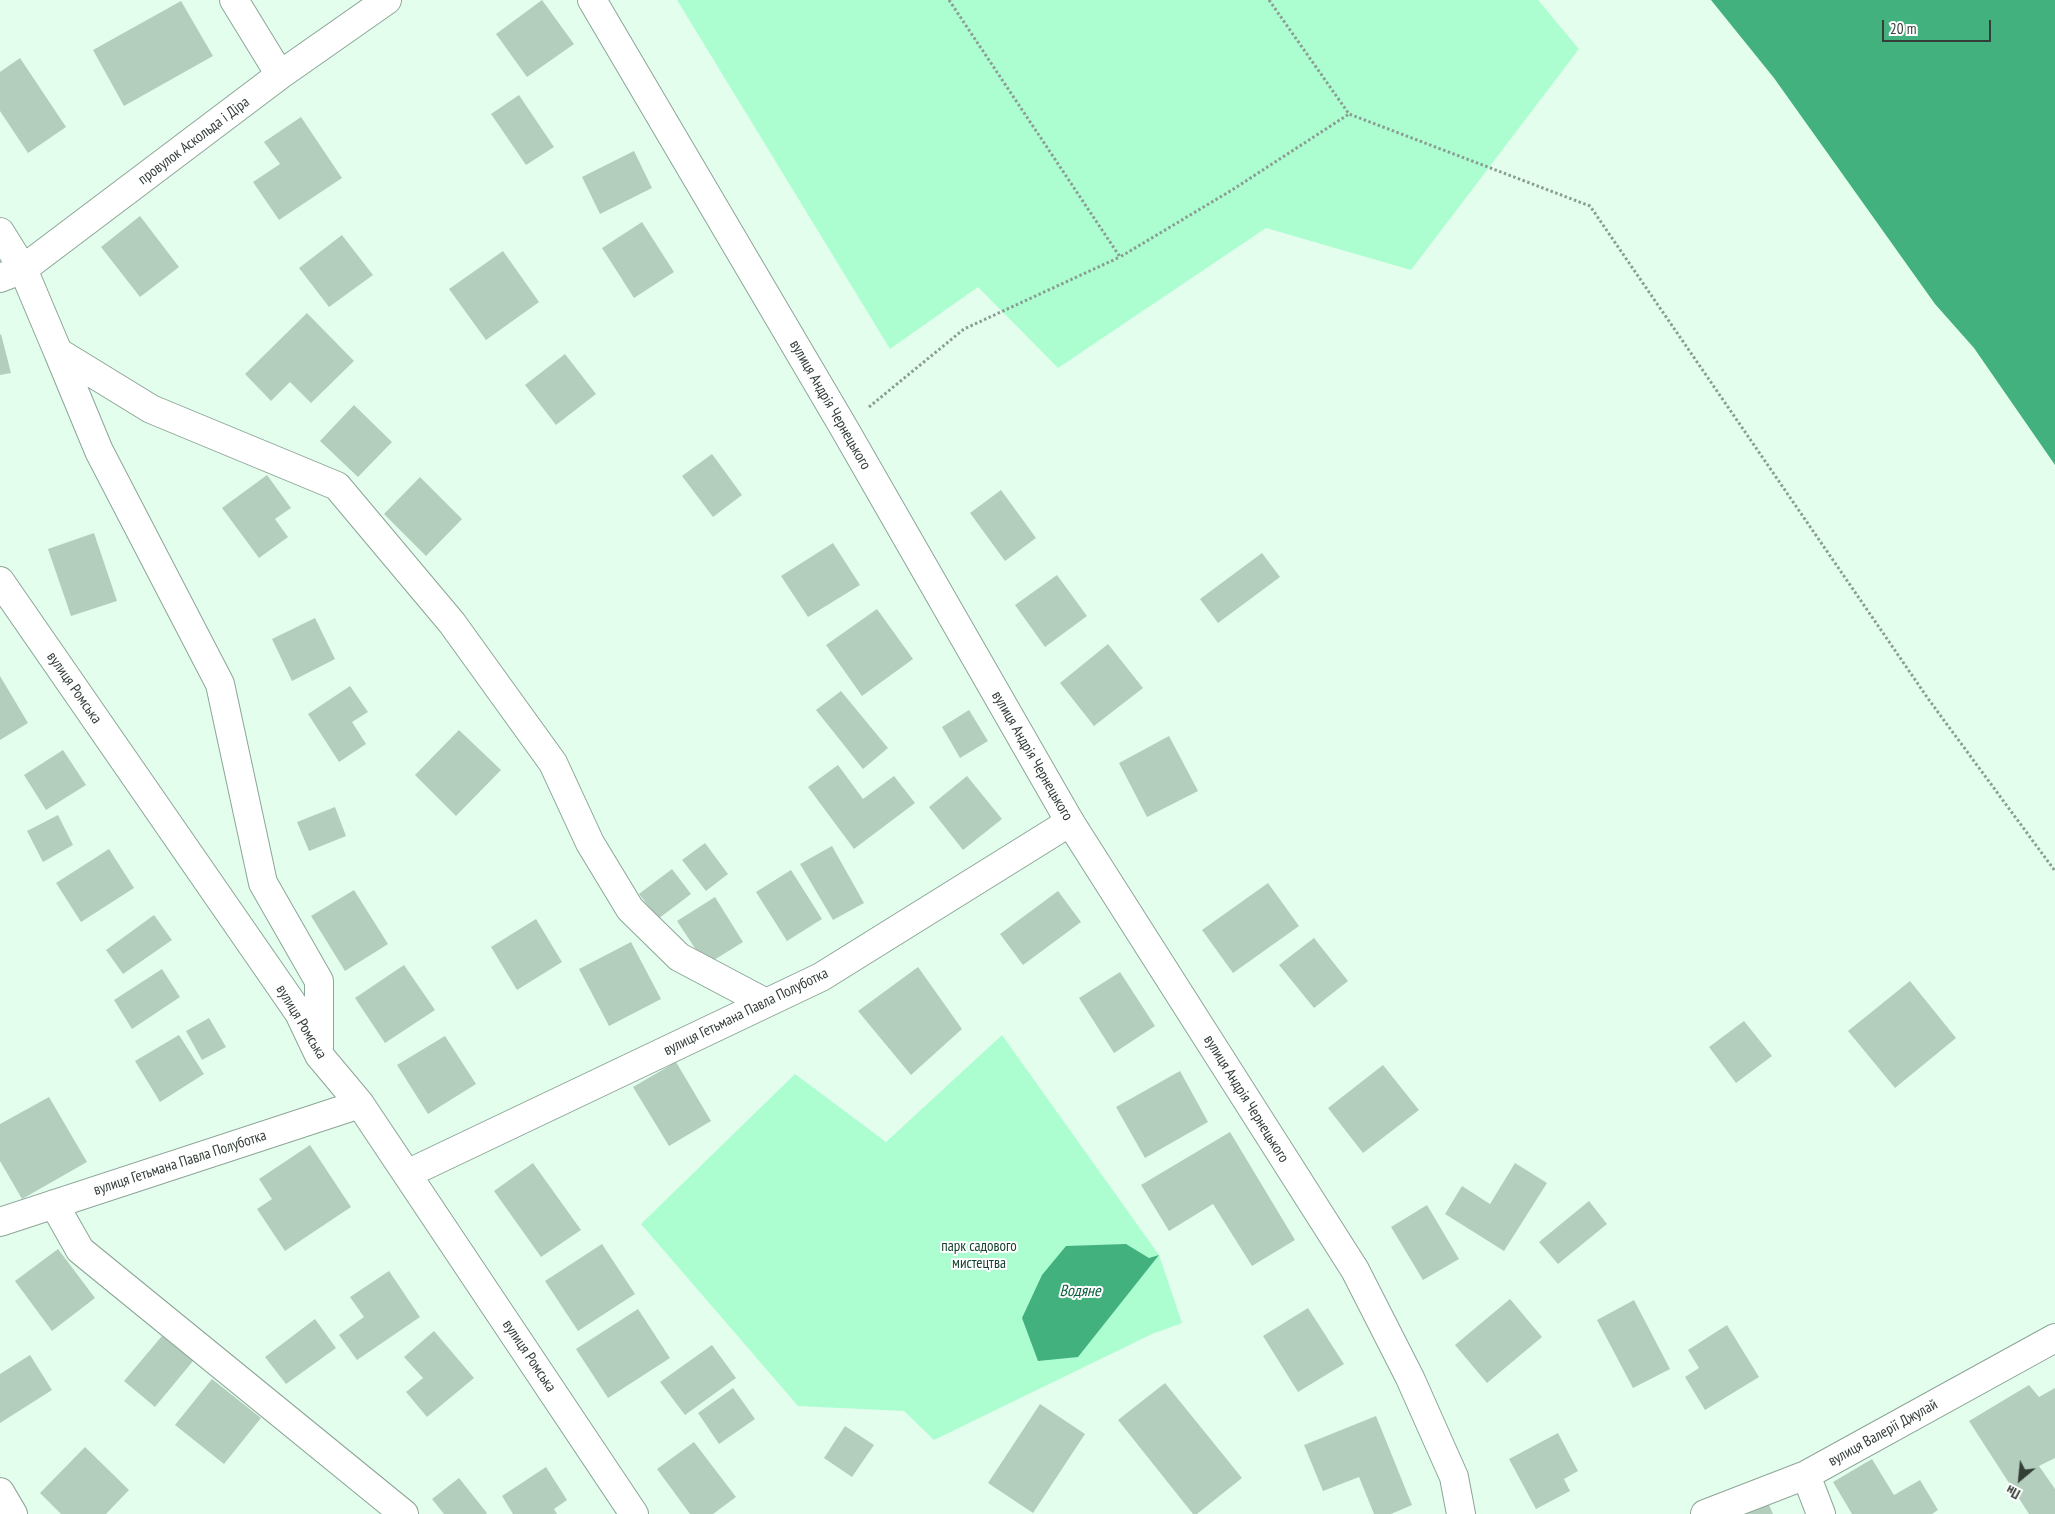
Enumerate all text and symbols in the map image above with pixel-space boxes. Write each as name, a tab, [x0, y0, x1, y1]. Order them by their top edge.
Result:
scale bar	[1885, 10, 1994, 42]
text: 20 m	[1890, 19, 1916, 38]
street label: провулок Аскольда і Діра	[135, 93, 253, 189]
street label: вулиця Андрія Чернецького	[786, 337, 874, 473]
street label: вулиця Ромська	[43, 649, 105, 727]
street label: вулиця Андрія Чернецького	[988, 688, 1076, 824]
street label: вулиця Гетьмана Павла Полуботка	[661, 964, 831, 1060]
street label: вулиця Ромська	[272, 982, 330, 1062]
street label: вулиця Андрія Чернецького	[1200, 1032, 1292, 1166]
street label: вулиця Гетьмана Павла Полуботка	[91, 1127, 269, 1199]
park label: парк садового мистецтва	[941, 1238, 1017, 1273]
water label: Водяне	[1059, 1281, 1101, 1301]
street label: вулиця Ромська	[498, 1316, 560, 1396]
street label: вулиця Валерії Джулай	[1825, 1396, 1941, 1470]
north arrow	[1995, 1454, 2045, 1504]
text: Пн	[2003, 1481, 2023, 1503]

